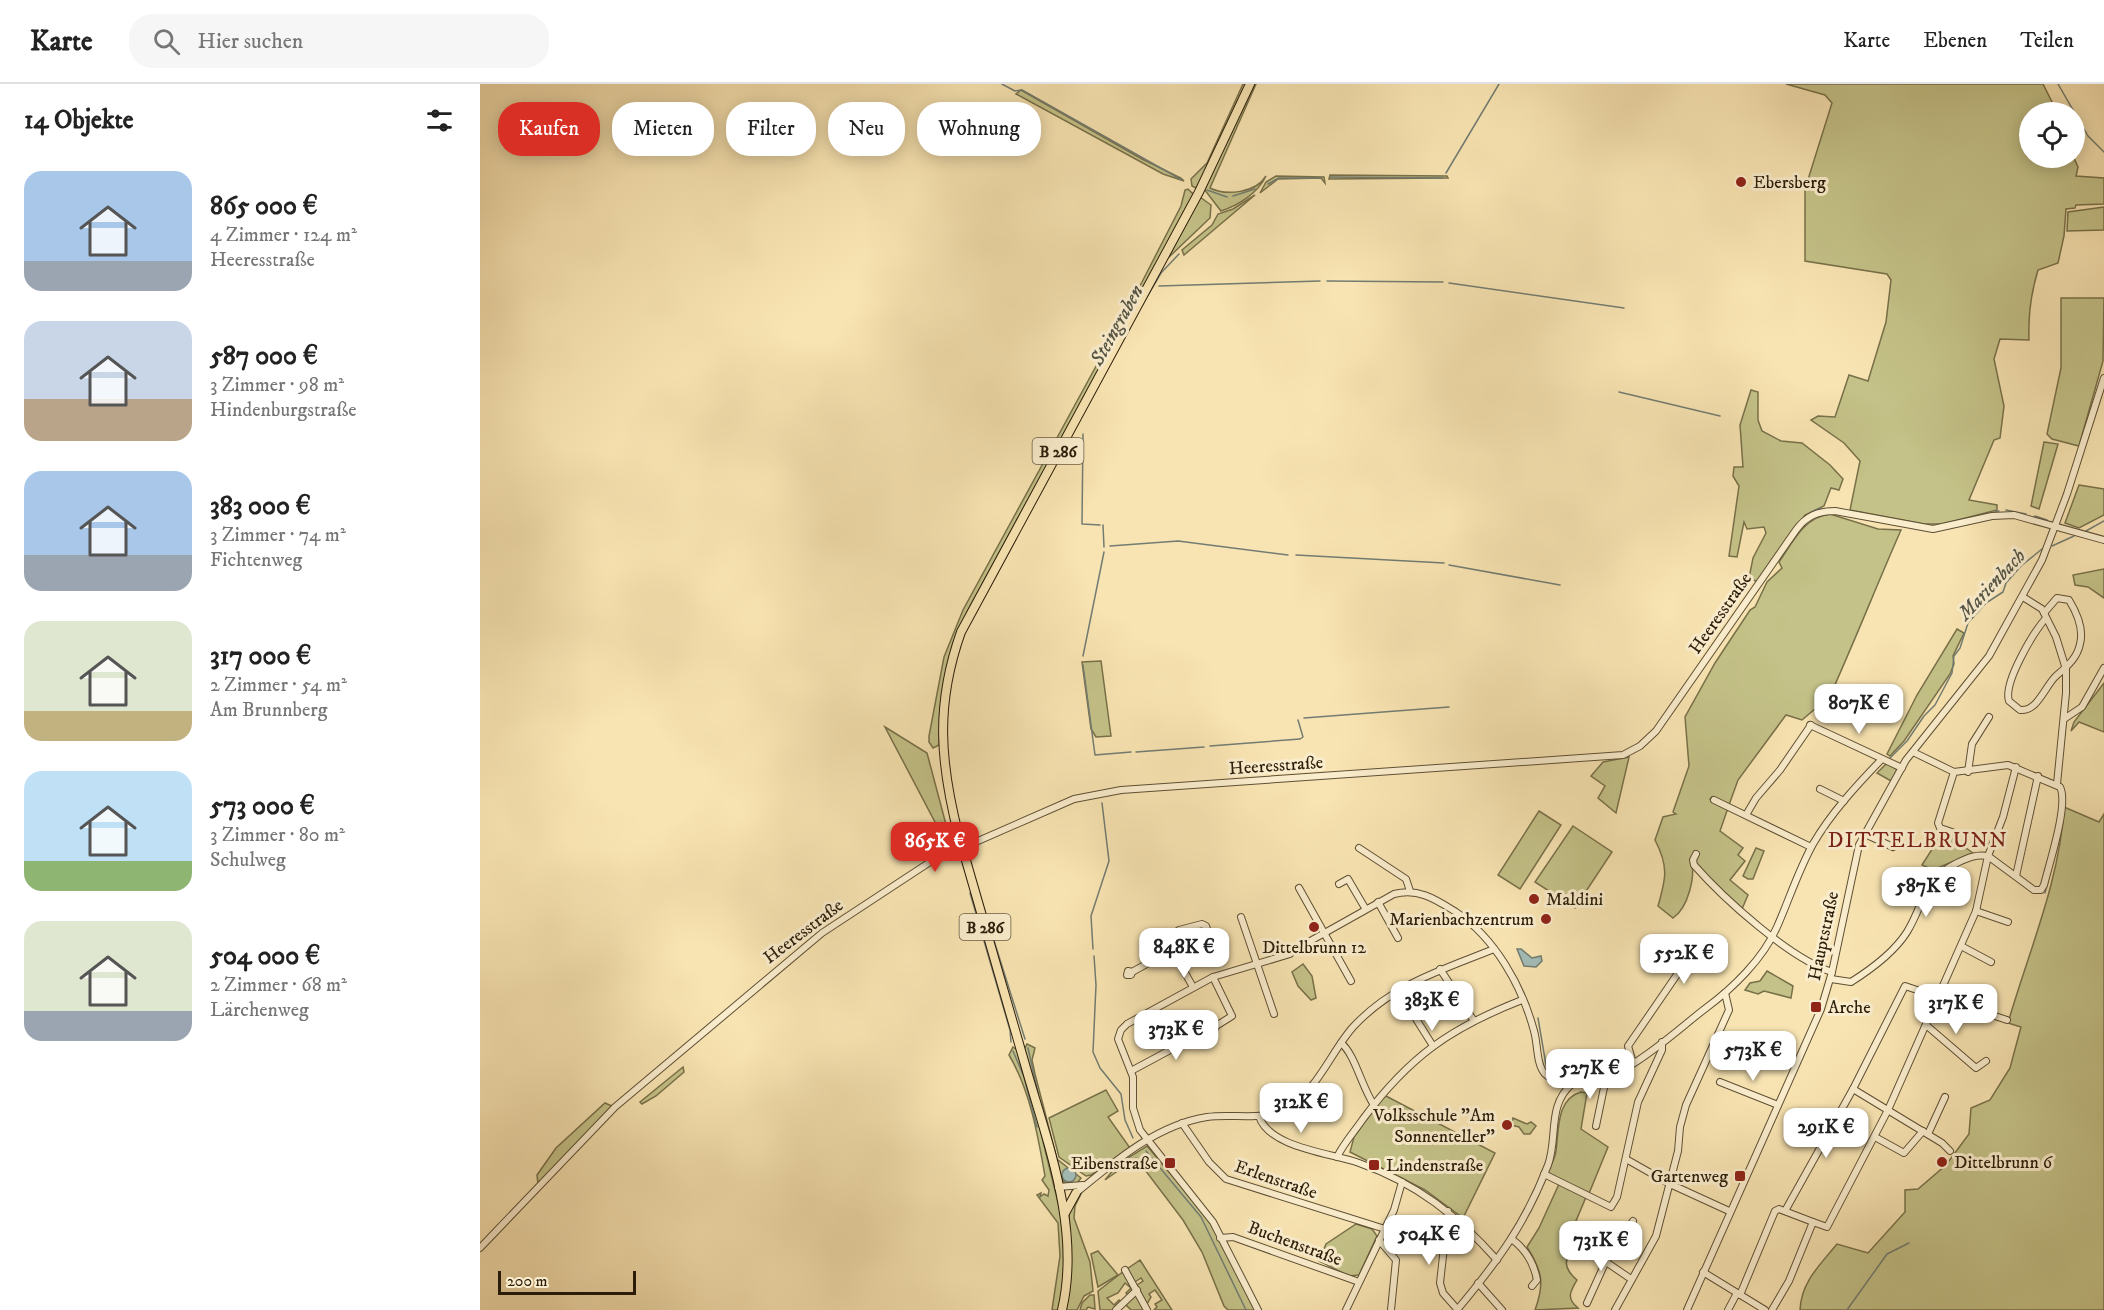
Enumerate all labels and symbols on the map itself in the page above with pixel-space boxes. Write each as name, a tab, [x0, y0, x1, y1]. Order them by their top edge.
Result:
place label: Ebersberg	[1753, 172, 1826, 194]
marker: Ebersberg	[1734, 175, 1748, 189]
water label: Steingraben	[1084, 281, 1150, 371]
road number: B 286	[1032, 438, 1084, 464]
water label: Marienbach	[1951, 544, 2031, 627]
street label: Heeresstraße	[1685, 569, 1757, 659]
pin: 807K €	[1810, 684, 1908, 735]
street label: Heeresstraße	[1228, 752, 1324, 780]
pin: 865K €	[886, 822, 984, 873]
district label: DITTELBRUNN	[1828, 828, 2008, 854]
pin: 587K €	[1877, 867, 1975, 918]
place label: Maldini	[1546, 889, 1603, 911]
street label: Hauptstraße	[1804, 890, 1844, 983]
marker: Maldini	[1527, 892, 1541, 906]
street label: Heeresstraße	[759, 895, 848, 969]
place label: Marienbachzentrum	[1389, 909, 1534, 931]
marker: Marienbachzentrum	[1539, 912, 1553, 926]
road number: B 286	[960, 914, 1010, 940]
marker: Dittelbrunn 12	[1307, 920, 1321, 934]
pin: 848K €	[1135, 928, 1233, 979]
pin: 552K €	[1635, 934, 1733, 985]
place label: Dittelbrunn 12	[1262, 937, 1366, 959]
pin: 383K €	[1383, 981, 1481, 1032]
pin: 317K €	[1907, 984, 2005, 1035]
place label: Arche	[1828, 997, 1871, 1019]
marker: Arche	[1809, 1000, 1823, 1014]
pin: 373K €	[1127, 1010, 1225, 1061]
pin: 573K €	[1704, 1031, 1802, 1082]
pin: 527K €	[1541, 1049, 1639, 1100]
pin: 312K €	[1252, 1083, 1350, 1134]
place label: Volksschule "Am Sonnenteller"	[1372, 1105, 1495, 1148]
pin: 291K €	[1777, 1108, 1875, 1159]
marker: Volksschule "Am Sonnenteller"	[1500, 1118, 1514, 1132]
place label: Dittelbrunn 6	[1954, 1152, 2053, 1174]
place label: Eibenstraße	[1071, 1153, 1158, 1175]
place label: Lindenstraße	[1386, 1155, 1483, 1177]
marker: Dittelbrunn 6	[1935, 1155, 1949, 1169]
marker: Eibenstraße	[1163, 1156, 1177, 1170]
street label: Erlenstraße	[1231, 1156, 1320, 1204]
marker: Lindenstraße	[1367, 1158, 1381, 1172]
place label: Gartenweg	[1651, 1166, 1728, 1188]
marker: Gartenweg	[1733, 1169, 1747, 1183]
pin: 504K €	[1380, 1215, 1478, 1266]
street label: Buchenstraße	[1245, 1217, 1345, 1271]
pin: 731K €	[1552, 1221, 1650, 1272]
scale bar	[498, 1268, 636, 1296]

